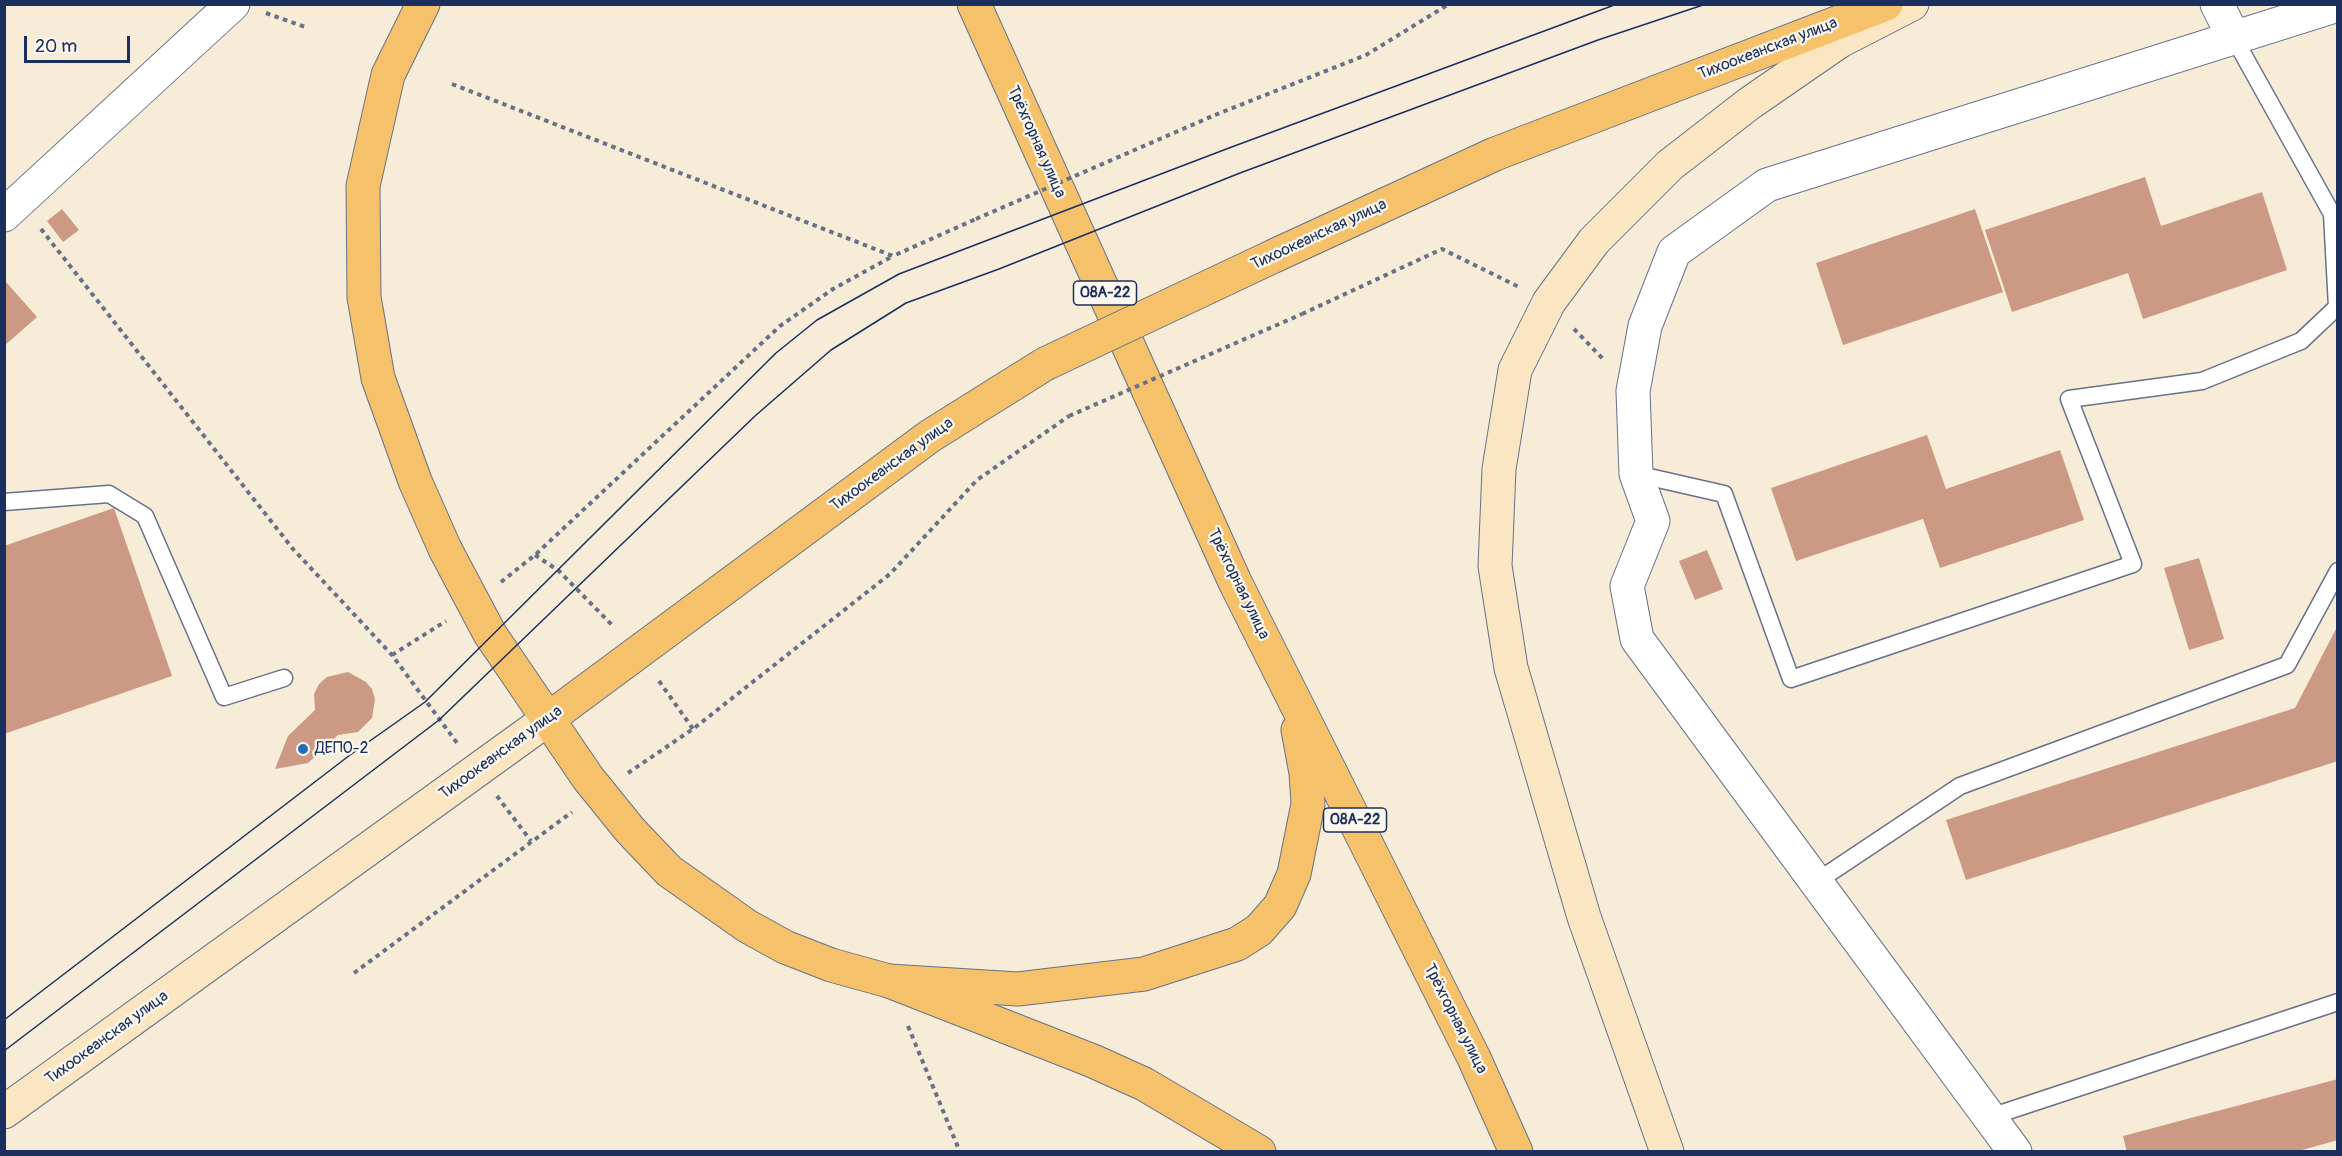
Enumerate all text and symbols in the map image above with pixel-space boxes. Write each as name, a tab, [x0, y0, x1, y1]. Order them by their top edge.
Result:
street label: Тихоокеанская улица	[1696, 14, 1840, 84]
scale bar	[27, 24, 134, 62]
text: 20 m	[35, 35, 77, 58]
street label: Трёхгорная улица	[1003, 83, 1069, 201]
street label: Тихоокеанская улица	[1248, 195, 1390, 275]
road number: 08А-22	[1074, 281, 1136, 305]
street label: Тихоокеанская улица	[827, 414, 957, 516]
street label: Трёхгорная улица	[1203, 525, 1273, 643]
street label: Тихоокеанская улица	[436, 702, 566, 804]
place label: ДЕПО-2	[315, 739, 368, 759]
marker: ДЕПО-2	[296, 742, 310, 756]
road number: 08А-22	[1324, 808, 1386, 832]
street label: Трёхгорная улица	[1419, 961, 1491, 1077]
street label: Тихоокеанская улица	[42, 987, 172, 1089]

